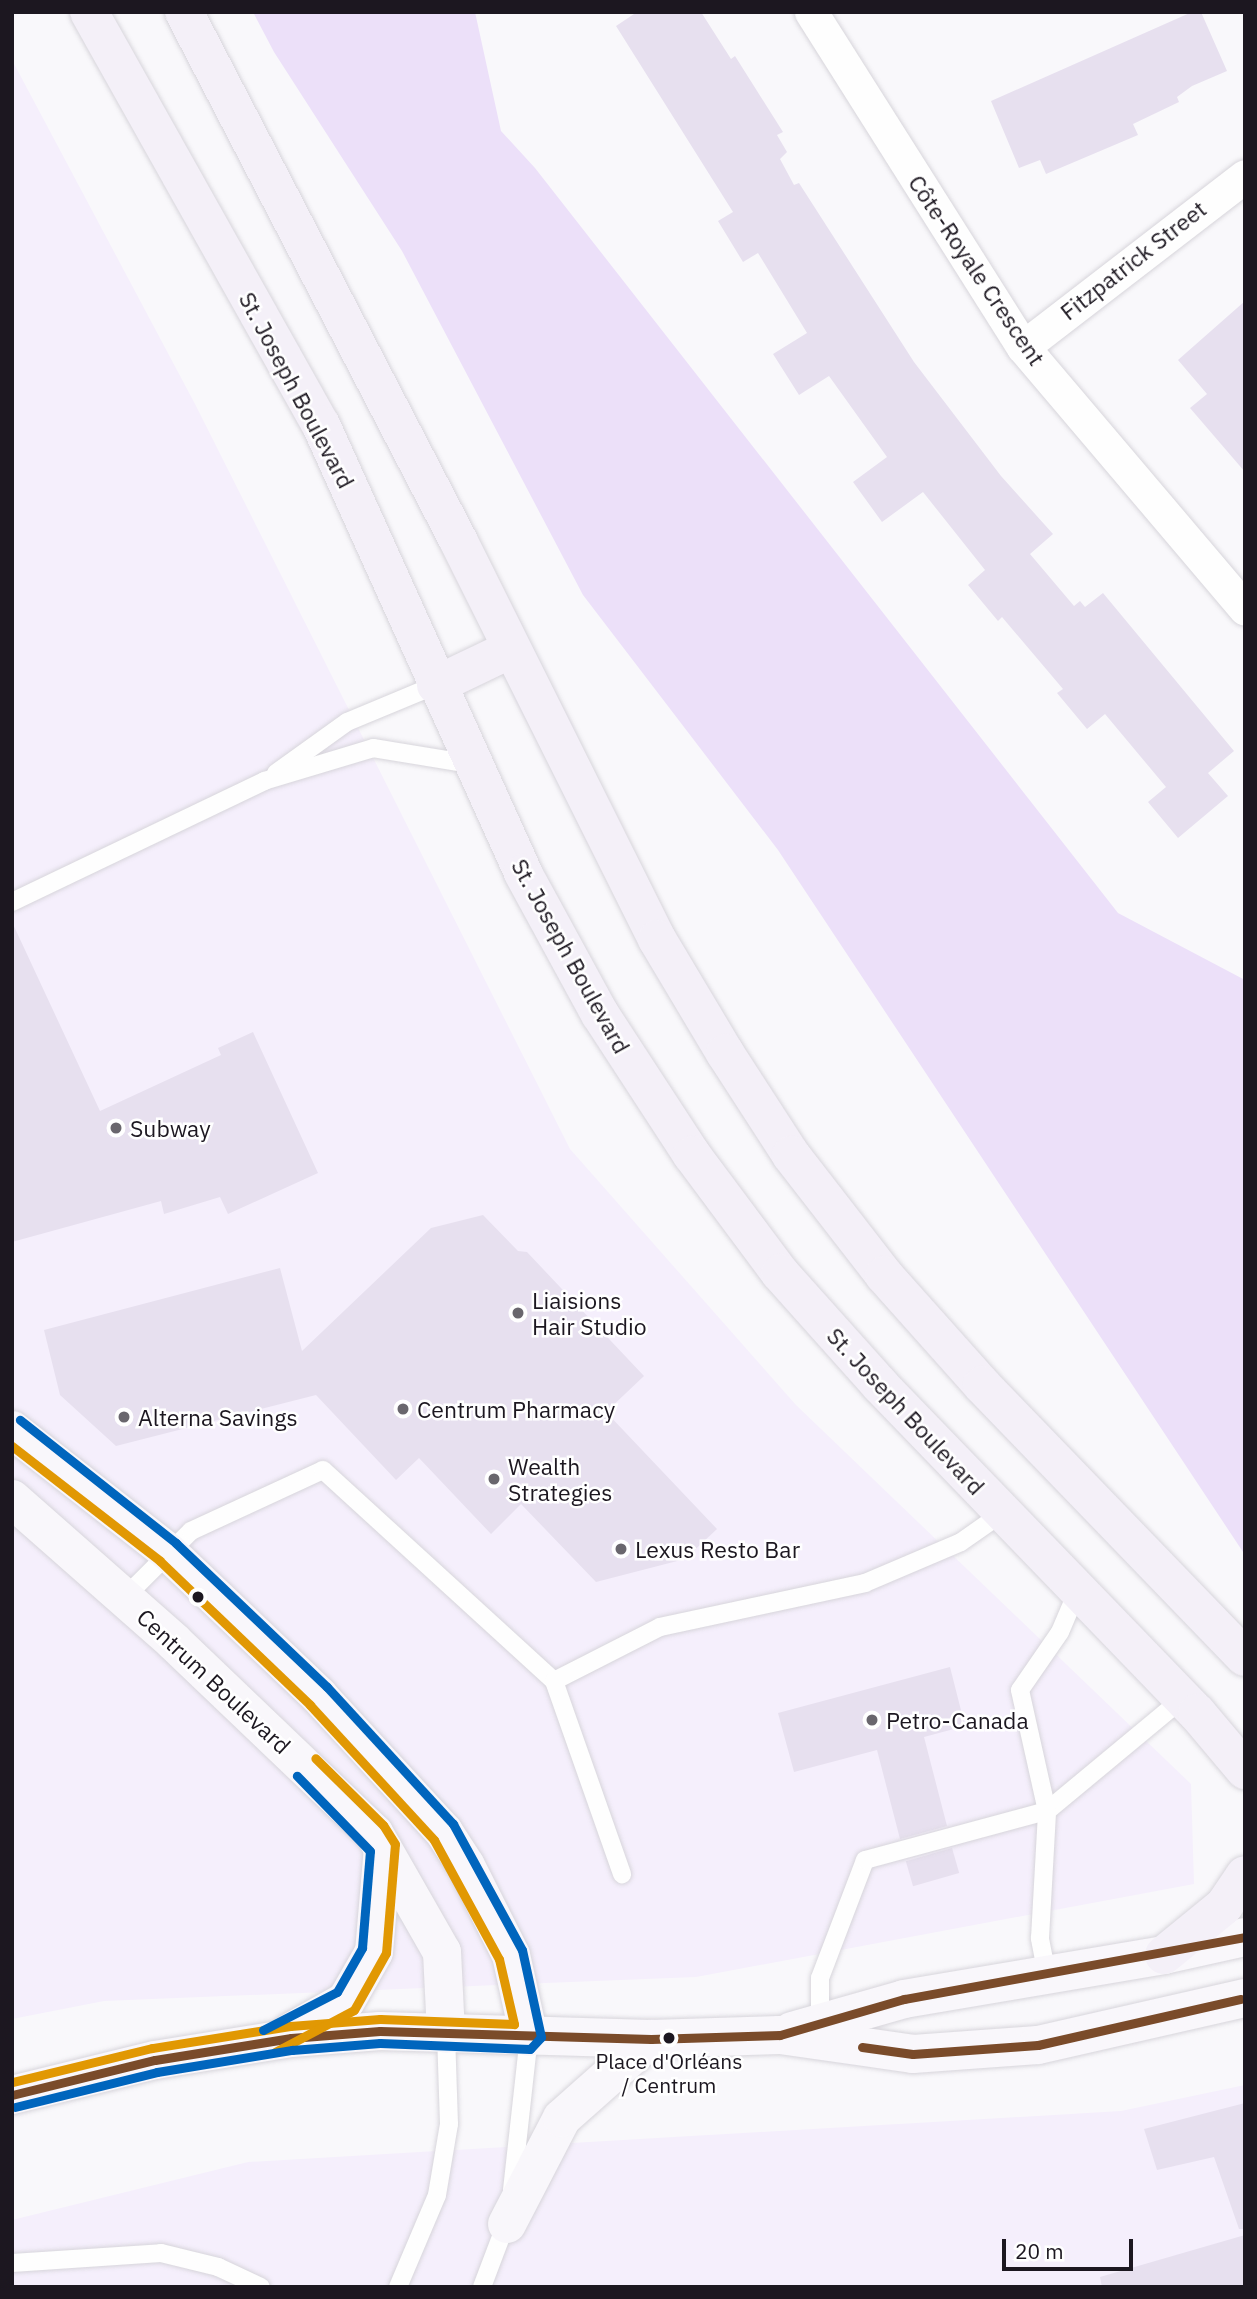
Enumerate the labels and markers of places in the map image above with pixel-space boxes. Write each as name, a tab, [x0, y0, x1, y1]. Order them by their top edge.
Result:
place label: Subway	[130, 1114, 211, 1142]
marker: Subway	[108, 1120, 124, 1136]
place label: Liaisions Hair Studio	[532, 1286, 647, 1340]
marker: Liaisions Hair Studio	[510, 1305, 526, 1321]
place label: Centrum Pharmacy	[417, 1395, 615, 1423]
marker: Centrum Pharmacy	[395, 1401, 411, 1417]
place label: Alterna Savings	[138, 1403, 298, 1431]
marker: Alterna Savings	[116, 1409, 132, 1425]
place label: Wealth Strategies	[508, 1452, 612, 1506]
marker: Wealth Strategies	[486, 1471, 502, 1487]
place label: Lexus Resto Bar	[635, 1535, 800, 1563]
marker: Lexus Resto Bar	[613, 1541, 629, 1557]
unlabelled marker	[191, 1590, 205, 1604]
place label: Petro-Canada	[886, 1706, 1029, 1734]
marker: Petro-Canada	[864, 1712, 880, 1728]
marker: Place d'Orléans / Centrum	[662, 2031, 676, 2045]
place label: Place d'Orléans / Centrum	[596, 2048, 742, 2098]

